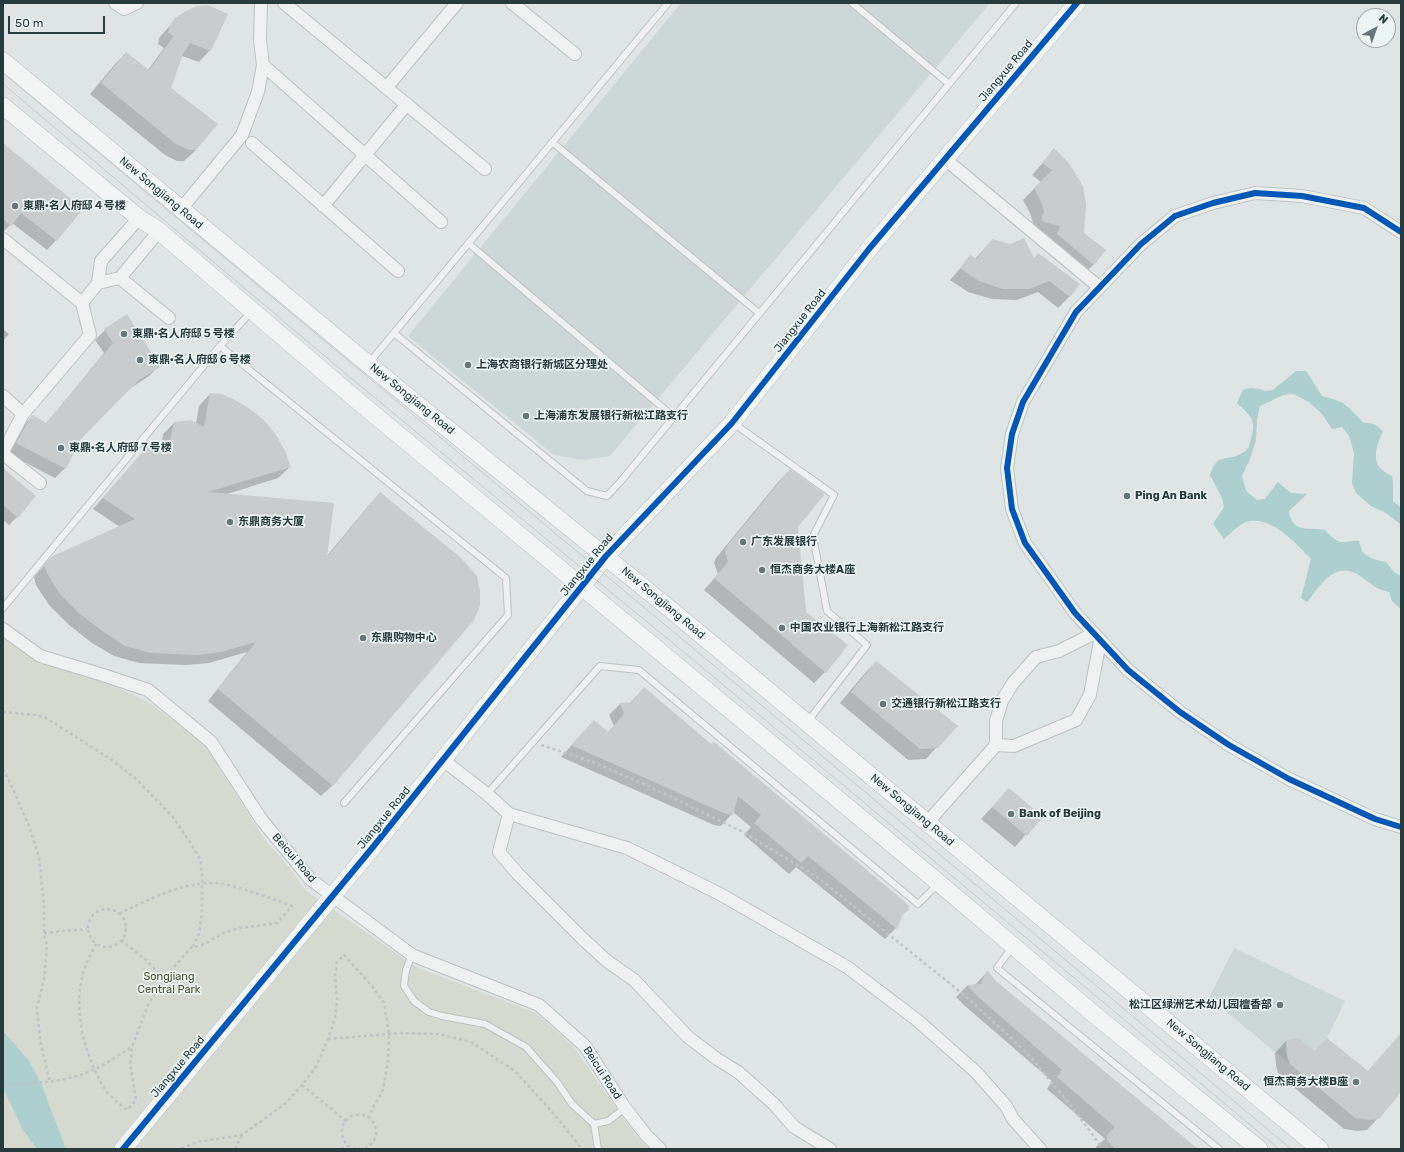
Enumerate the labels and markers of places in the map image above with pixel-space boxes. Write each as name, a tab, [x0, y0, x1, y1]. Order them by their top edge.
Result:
place label: 東鼎·名人府邸４号楼	[23, 199, 126, 213]
marker: 東鼎·名人府邸４号楼	[10, 201, 20, 211]
place label: 東鼎·名人府邸５号楼	[132, 327, 235, 341]
marker: 東鼎·名人府邸５号楼	[119, 329, 129, 339]
place label: 東鼎·名人府邸６号楼	[148, 353, 251, 367]
marker: 東鼎·名人府邸６号楼	[135, 355, 145, 365]
place label: 上海农商银行新城区分理处	[476, 358, 608, 372]
marker: 上海农商银行新城区分理处	[463, 360, 473, 370]
place label: 上海浦东发展银行新松江路支行	[534, 409, 688, 423]
marker: 上海浦东发展银行新松江路支行	[521, 411, 531, 421]
place label: 東鼎·名人府邸７号楼	[69, 441, 172, 455]
marker: 東鼎·名人府邸７号楼	[56, 443, 66, 453]
place label: Ping An Bank	[1135, 489, 1207, 503]
marker: Ping An Bank	[1122, 491, 1132, 501]
place label: 东鼎商务大厦	[238, 515, 304, 529]
marker: 东鼎商务大厦	[225, 517, 235, 527]
place label: 广东发展银行	[751, 535, 817, 549]
marker: 广东发展银行	[738, 537, 748, 547]
place label: 恒杰商务大楼A座	[770, 563, 855, 577]
marker: 恒杰商务大楼A座	[757, 565, 767, 575]
place label: 中国农业银行上海新松江路支行	[790, 621, 944, 635]
marker: 中国农业银行上海新松江路支行	[777, 623, 787, 633]
place label: 东鼎购物中心	[371, 631, 437, 645]
marker: 东鼎购物中心	[358, 633, 368, 643]
place label: 交通银行新松江路支行	[891, 697, 1001, 711]
marker: 交通银行新松江路支行	[878, 699, 888, 709]
place label: Bank of Beijing	[1019, 807, 1101, 821]
marker: Bank of Beijing	[1006, 809, 1016, 819]
place label: 松江区绿洲艺术幼儿园檀香部	[1129, 998, 1272, 1012]
marker: 松江区绿洲艺术幼儿园檀香部	[1275, 1000, 1285, 1010]
place label: 恒杰商务大楼B座	[1263, 1075, 1348, 1089]
marker: 恒杰商务大楼B座	[1351, 1077, 1361, 1087]

